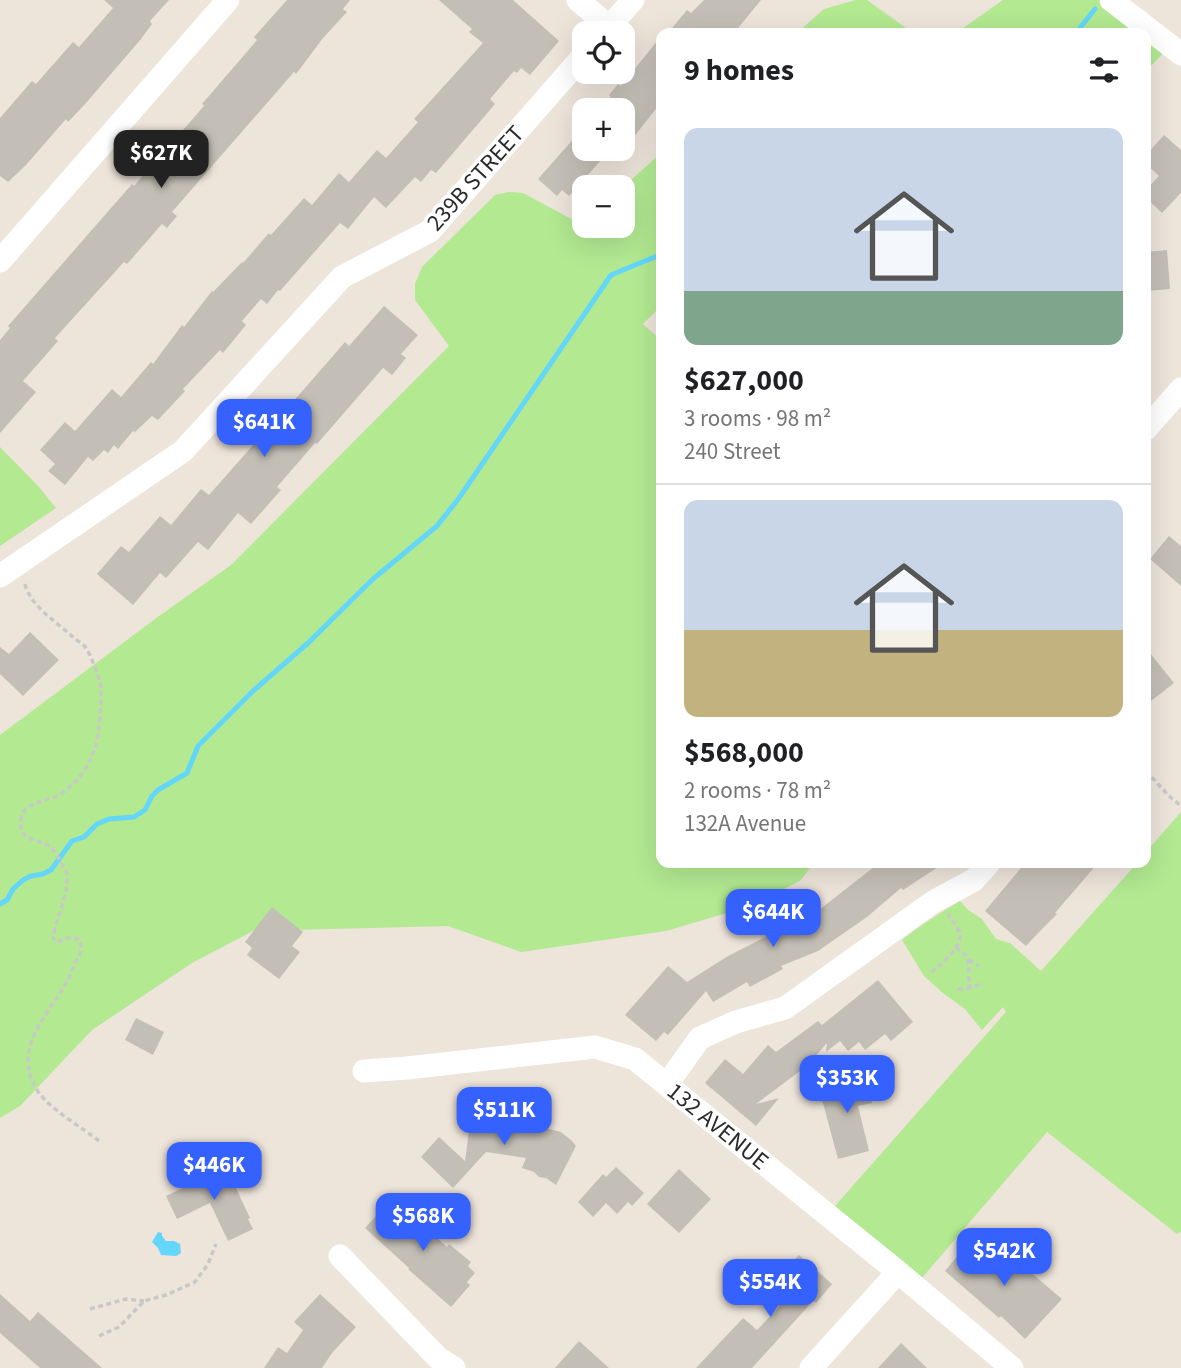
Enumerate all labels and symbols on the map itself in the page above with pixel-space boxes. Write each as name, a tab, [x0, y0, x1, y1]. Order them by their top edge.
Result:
street label: 239B STREET	[418, 118, 533, 239]
pin: $627K	[112, 130, 210, 190]
pin: $641K	[215, 400, 313, 459]
pin: $644K	[724, 890, 822, 949]
pin: $353K	[798, 1056, 896, 1115]
street label: 132 AVENUE	[659, 1074, 776, 1178]
pin: $511K	[455, 1088, 553, 1147]
pin: $446K	[165, 1142, 263, 1202]
pin: $568K	[374, 1194, 472, 1253]
pin: $542K	[955, 1228, 1053, 1288]
pin: $554K	[721, 1260, 819, 1319]

